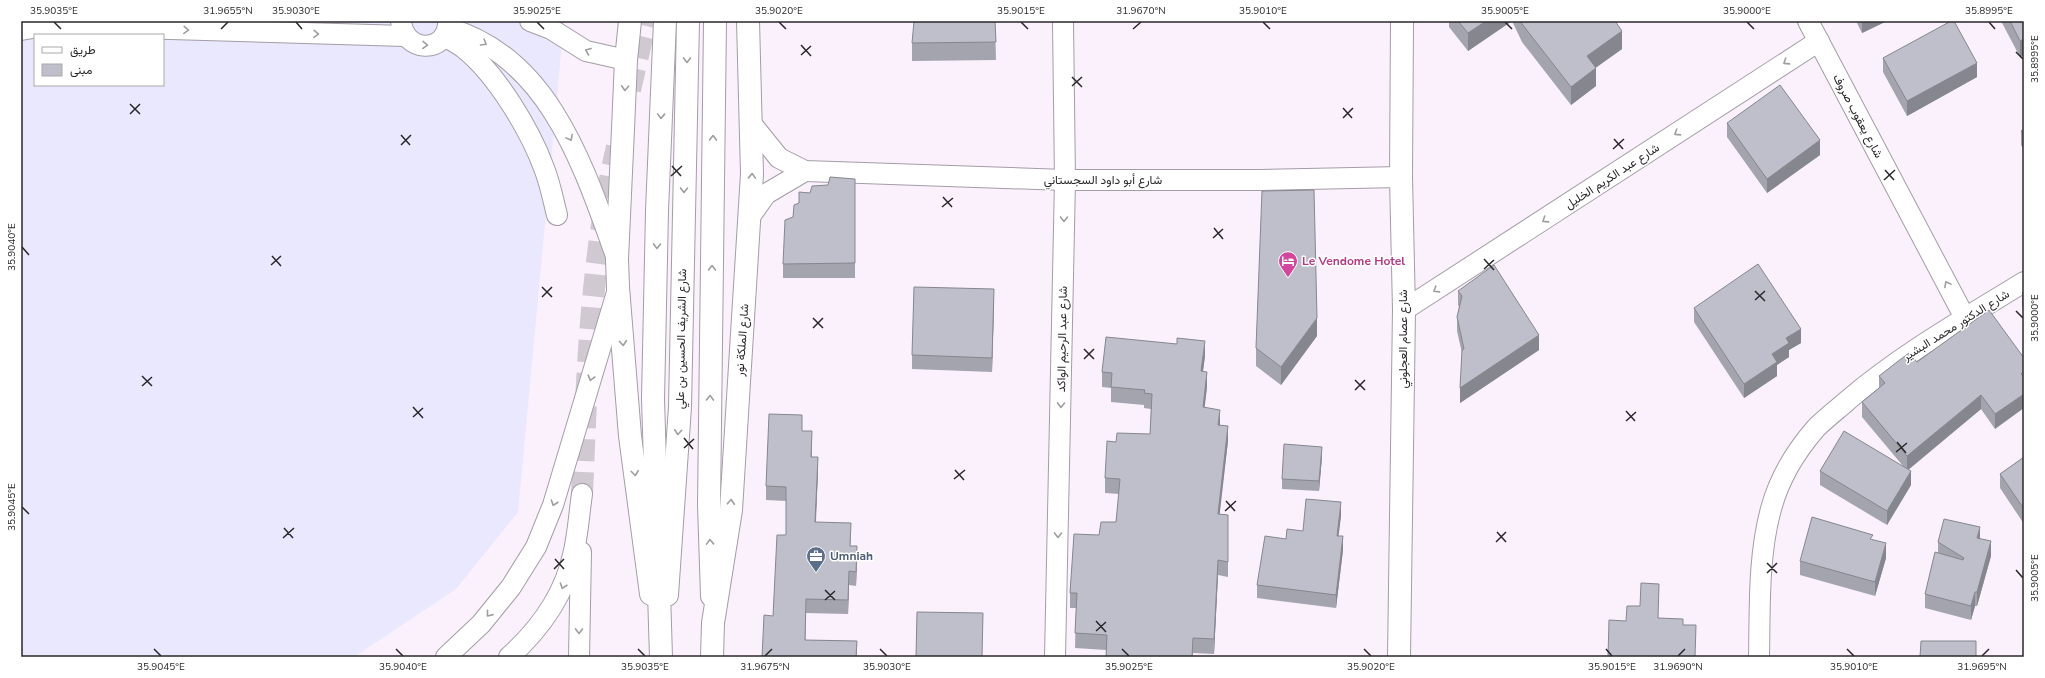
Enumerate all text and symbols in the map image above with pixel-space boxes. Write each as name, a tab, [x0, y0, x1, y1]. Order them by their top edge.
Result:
text: 35.9035°E	[30, 4, 78, 18]
text: 31.9655°N	[203, 4, 253, 18]
text: 35.9030°E	[272, 4, 320, 18]
text: 35.9025°E	[513, 4, 561, 18]
text: 35.9020°E	[755, 4, 803, 18]
text: 35.9015°E	[997, 4, 1045, 18]
text: 31.9670°N	[1116, 4, 1166, 18]
text: 35.9010°E	[1239, 4, 1287, 18]
text: 35.9005°E	[1481, 4, 1529, 18]
text: 35.9000°E	[1723, 4, 1771, 18]
text: 35.8995°E	[1965, 4, 2013, 18]
one-way arrow	[183, 25, 189, 34]
one-way arrow	[313, 29, 319, 38]
legend	[34, 34, 164, 86]
text: 35.8995°E	[2028, 35, 2042, 83]
one-way arrow	[480, 38, 487, 45]
one-way arrow	[422, 41, 428, 49]
text: طريق	[70, 42, 96, 58]
one-way arrow	[585, 48, 592, 56]
one-way arrow	[683, 57, 691, 63]
one-way arrow	[1783, 57, 1790, 65]
text: مبنى	[70, 62, 92, 78]
street label: شارع يعقوب صروف	[1828, 71, 1887, 161]
one-way arrow	[620, 85, 629, 91]
one-way arrow	[656, 113, 665, 119]
one-way arrow	[1674, 128, 1681, 136]
one-way arrow	[565, 134, 572, 142]
one-way arrow	[709, 135, 717, 141]
street label: شارع عبد الكريم الخليل	[1562, 139, 1663, 213]
street label: شارع أبو داود السجستاني	[1044, 172, 1162, 190]
one-way arrow	[748, 173, 756, 179]
one-way arrow	[680, 187, 688, 193]
one-way arrow	[1542, 215, 1549, 223]
one-way arrow	[1060, 216, 1069, 222]
text: 35.9040°E	[5, 223, 19, 271]
one-way arrow	[653, 243, 661, 249]
hotel icon: Le Vendome Hotel	[1277, 250, 1299, 278]
place label: Le Vendome Hotel	[1302, 253, 1405, 269]
one-way arrow	[708, 265, 716, 271]
street label: شارع الشريف الحسين بن علي	[672, 269, 692, 409]
one-way arrow	[1944, 280, 1951, 288]
street label: شارع عبد الرحيم الواكد	[1053, 286, 1072, 392]
one-way arrow	[1433, 286, 1440, 293]
street label: شارع الدكتور محمد البشير	[1899, 286, 2013, 366]
street label: شارع عصام العجلوني	[1395, 290, 1413, 388]
text: 35.9000°E	[2028, 294, 2042, 342]
street label: شارع الملكة نور	[731, 303, 754, 378]
one-way arrow	[619, 340, 628, 346]
one-way arrow	[587, 375, 595, 381]
one-way arrow	[706, 395, 714, 401]
one-way arrow	[1056, 402, 1065, 408]
one-way arrow	[673, 429, 682, 435]
one-way arrow	[630, 470, 639, 476]
text: 35.9045°E	[5, 483, 19, 531]
one-way arrow	[550, 499, 558, 506]
one-way arrow	[727, 499, 736, 505]
one-way arrow	[1054, 532, 1062, 538]
one-way arrow	[706, 539, 714, 545]
office icon: Umniah	[805, 545, 827, 573]
place label: Umniah	[830, 548, 873, 564]
text: 35.9005°E	[2028, 554, 2042, 602]
one-way arrow	[559, 583, 568, 590]
one-way arrow	[486, 610, 493, 617]
one-way arrow	[575, 628, 584, 634]
text: 35.9045°E	[137, 660, 185, 674]
text: 35.9040°E	[379, 660, 427, 674]
text: 35.9035°E	[621, 660, 669, 674]
text: 31.9675°N	[740, 660, 790, 674]
text: 35.9030°E	[863, 660, 911, 674]
text: 35.9025°E	[1105, 660, 1153, 674]
text: 35.9020°E	[1347, 660, 1395, 674]
text: 35.9015°E	[1588, 660, 1636, 674]
text: 31.9690°N	[1653, 660, 1703, 674]
text: 35.9010°E	[1830, 660, 1878, 674]
text: 31.9695°N	[1957, 660, 2007, 674]

